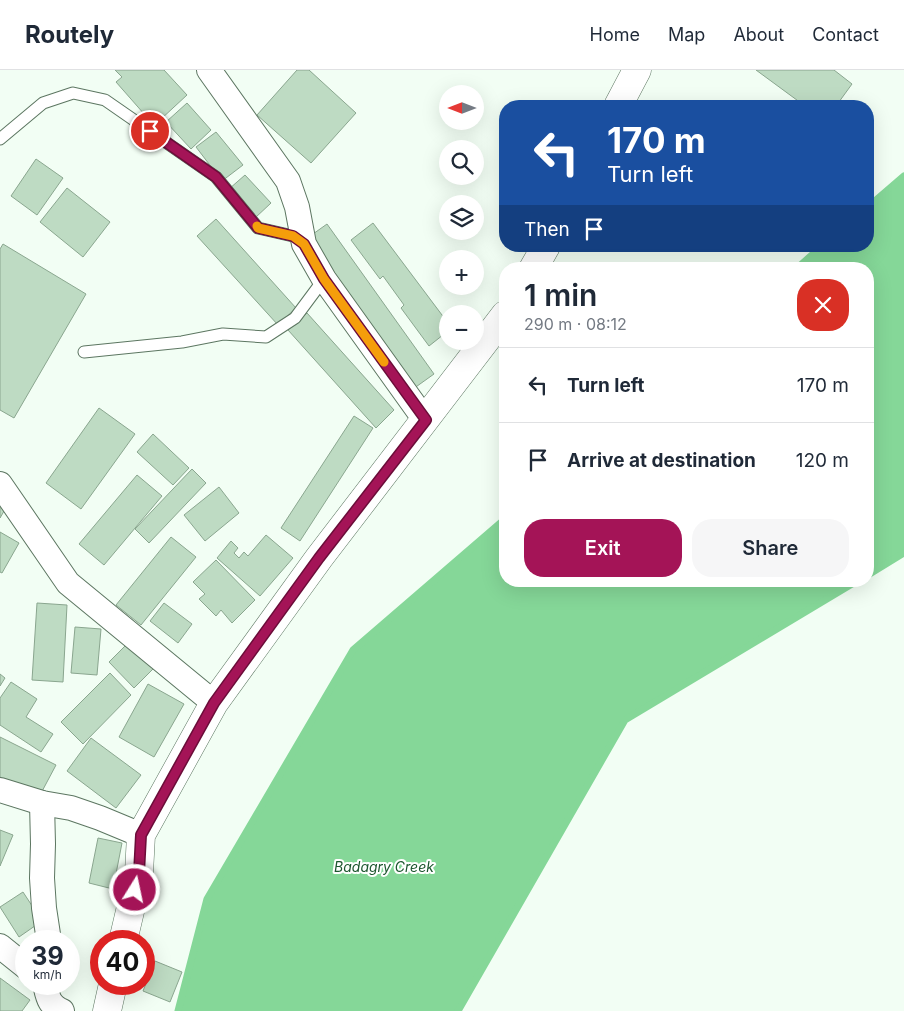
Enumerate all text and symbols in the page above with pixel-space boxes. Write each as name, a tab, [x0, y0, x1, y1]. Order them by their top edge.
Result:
text: Routely	[25, 20, 114, 49]
text: Home	[590, 24, 640, 45]
text: Map	[668, 24, 705, 45]
text: About	[733, 24, 784, 45]
text: Contact	[812, 24, 879, 45]
north arrow	[439, 85, 484, 130]
map controls	[439, 85, 484, 350]
pin	[129, 110, 171, 152]
icon: arrive	[136, 117, 164, 145]
text: 170 m	[607, 119, 706, 161]
icon: left	[524, 120, 589, 185]
button: search	[439, 140, 484, 185]
text: Turn left	[607, 161, 693, 187]
button: layers	[439, 195, 484, 240]
icon: arrive	[580, 215, 608, 243]
text: Then	[524, 218, 570, 241]
button: +	[439, 250, 484, 295]
text: 1 min	[524, 277, 597, 313]
button: close	[797, 279, 849, 331]
button: −	[439, 305, 484, 350]
text: 290 m · 08:12	[524, 314, 627, 334]
icon: left	[524, 371, 552, 399]
text: Turn left	[567, 374, 645, 397]
text: 170 m	[797, 374, 849, 397]
icon: arrive	[524, 446, 552, 474]
text: Arrive at destination	[567, 449, 756, 472]
text: 120 m	[796, 449, 849, 472]
button: Exit	[524, 519, 682, 577]
button: Share	[692, 519, 849, 577]
water label: Badagry Creek	[334, 858, 434, 875]
position arrow	[108, 863, 160, 915]
speed limit sign: 40	[90, 930, 155, 995]
text: 39	[31, 941, 64, 971]
text: km/h	[33, 967, 62, 982]

